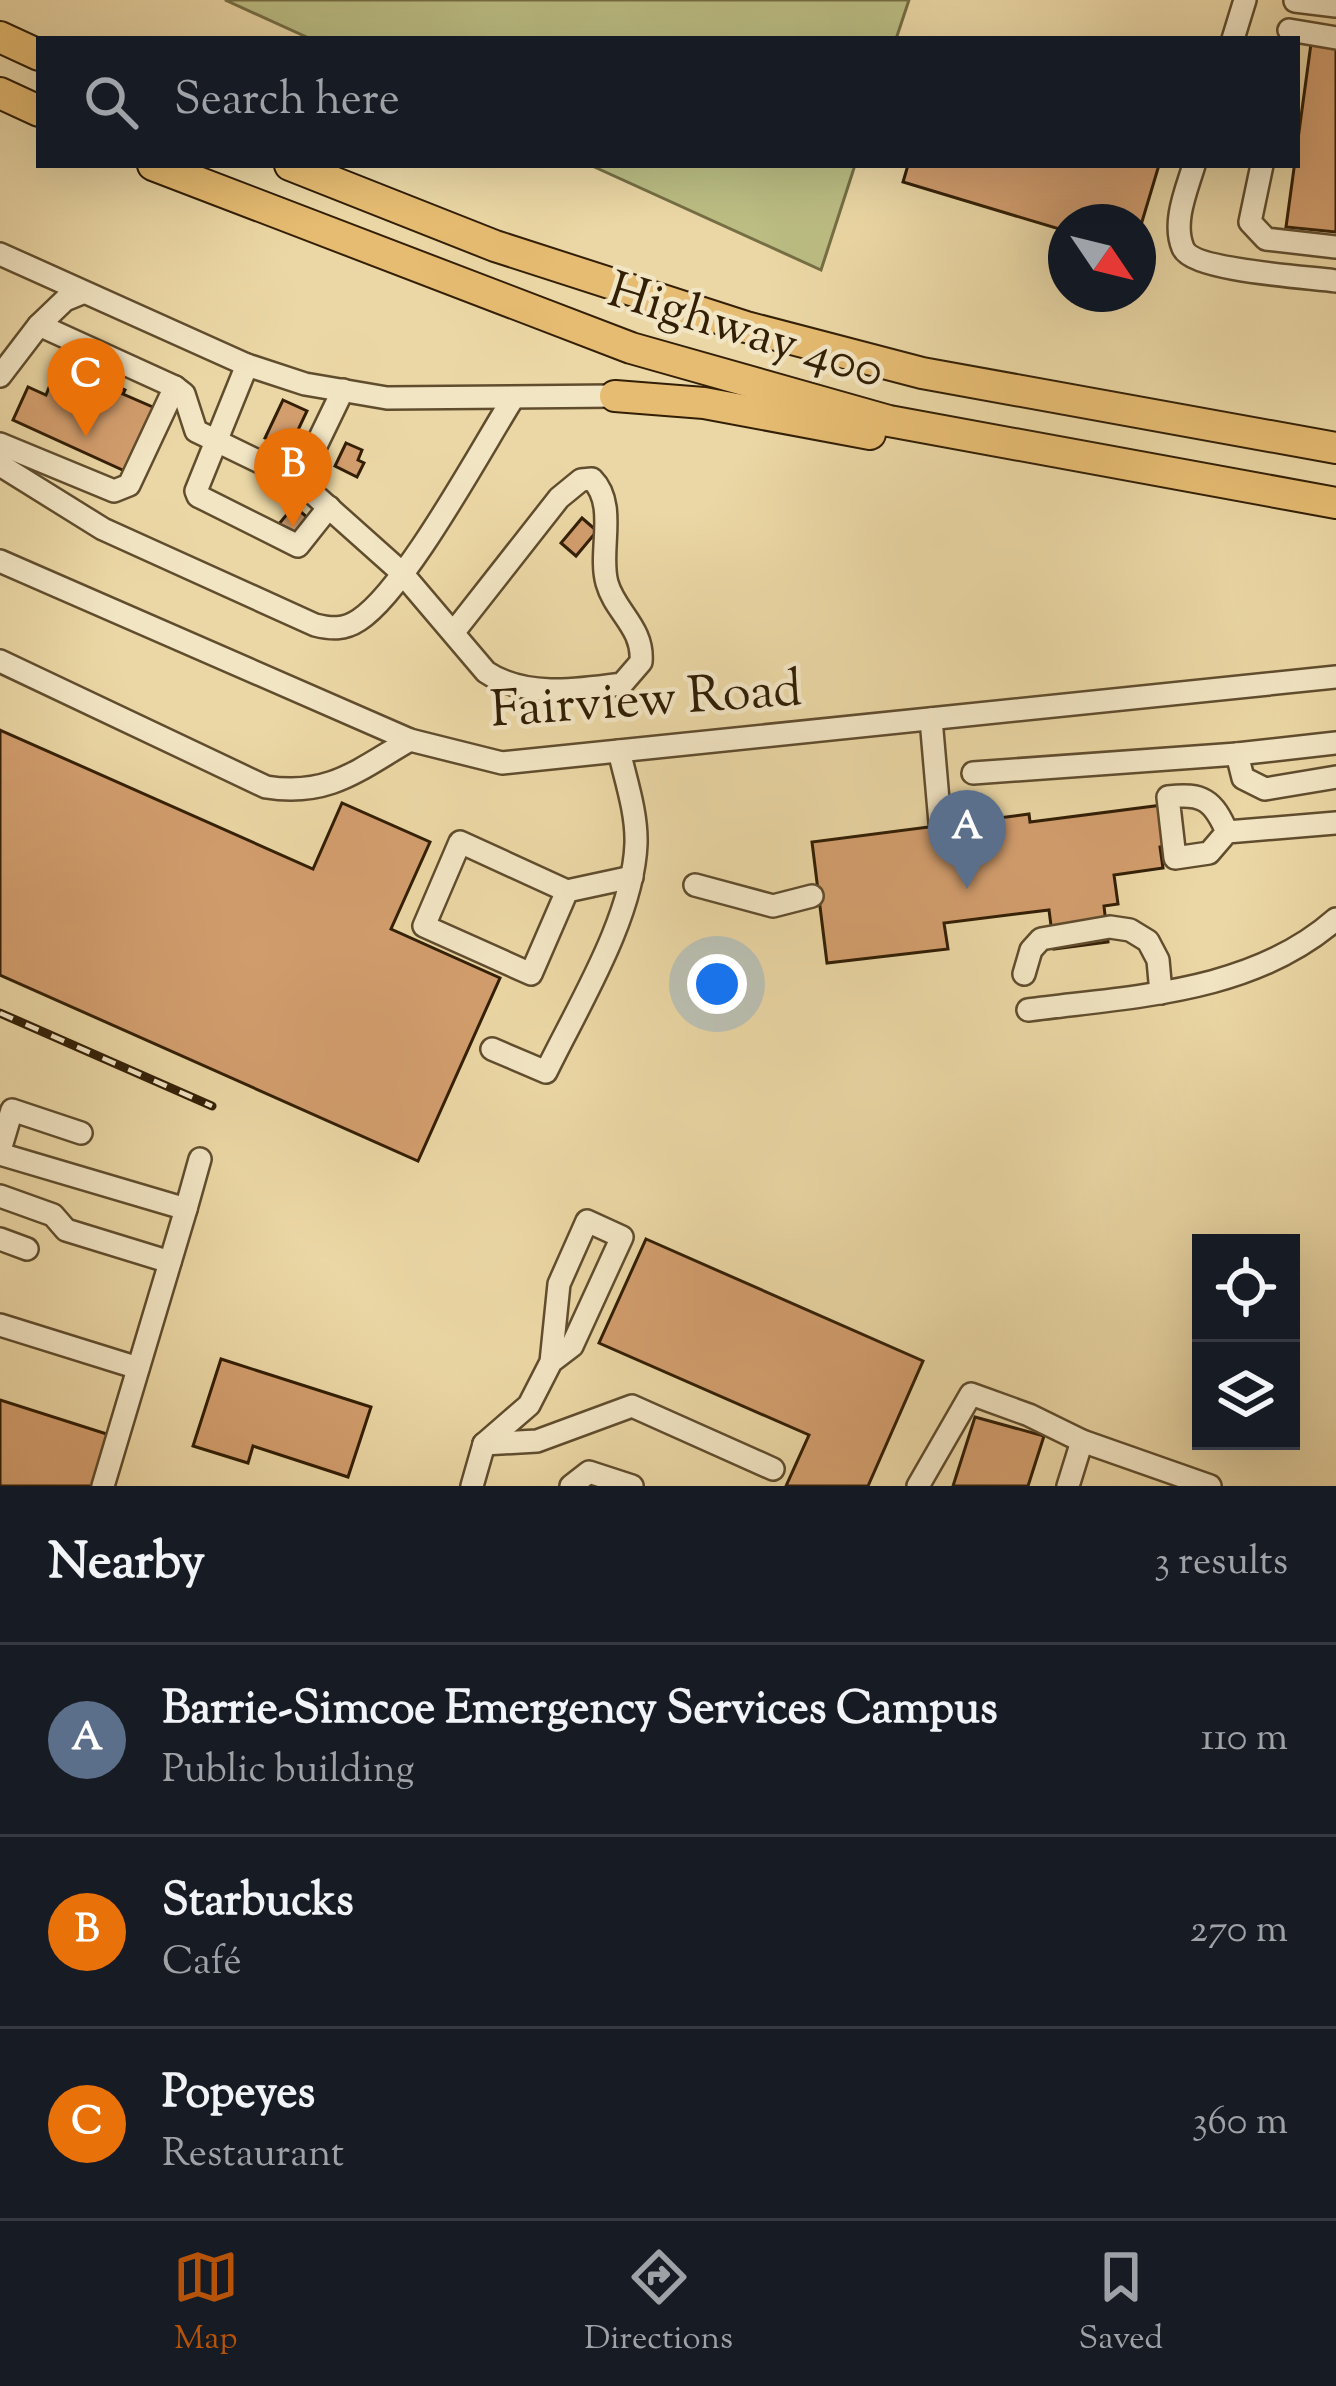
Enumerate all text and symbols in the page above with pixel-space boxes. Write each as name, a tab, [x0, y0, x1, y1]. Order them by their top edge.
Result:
search box	[36, 36, 1300, 168]
icon: search	[78, 69, 144, 135]
text: Search here	[174, 70, 400, 135]
north arrow	[1048, 204, 1156, 312]
street label: Highway 400	[598, 257, 892, 410]
pin: C	[47, 338, 125, 437]
pin: B	[254, 428, 332, 527]
street label: Fairview Road	[488, 655, 805, 750]
pin: A	[928, 790, 1006, 889]
your location	[687, 954, 747, 1014]
map controls	[1192, 1234, 1300, 1450]
button: locate	[1192, 1234, 1300, 1342]
button: layers	[1192, 1342, 1300, 1450]
text: Nearby	[48, 1528, 205, 1601]
text: 3 results	[1154, 1536, 1288, 1592]
text: Barrie-Simcoe Emergency Services Campus	[162, 1679, 998, 1744]
text: A	[71, 1712, 103, 1768]
text: 110 m	[1201, 1712, 1288, 1768]
text: Public building	[162, 1744, 415, 1800]
text: Starbucks	[162, 1871, 354, 1936]
text: B	[75, 1904, 99, 1960]
text: 270 m	[1190, 1904, 1288, 1960]
text: Café	[162, 1936, 242, 1992]
text: Popeyes	[162, 2063, 315, 2128]
text: C	[71, 2096, 103, 2152]
text: 360 m	[1192, 2096, 1288, 2152]
text: Restaurant	[162, 2128, 344, 2184]
tab: Map	[173, 2244, 239, 2364]
tab: Directions	[584, 2244, 733, 2364]
tab: Saved	[1079, 2244, 1163, 2364]

